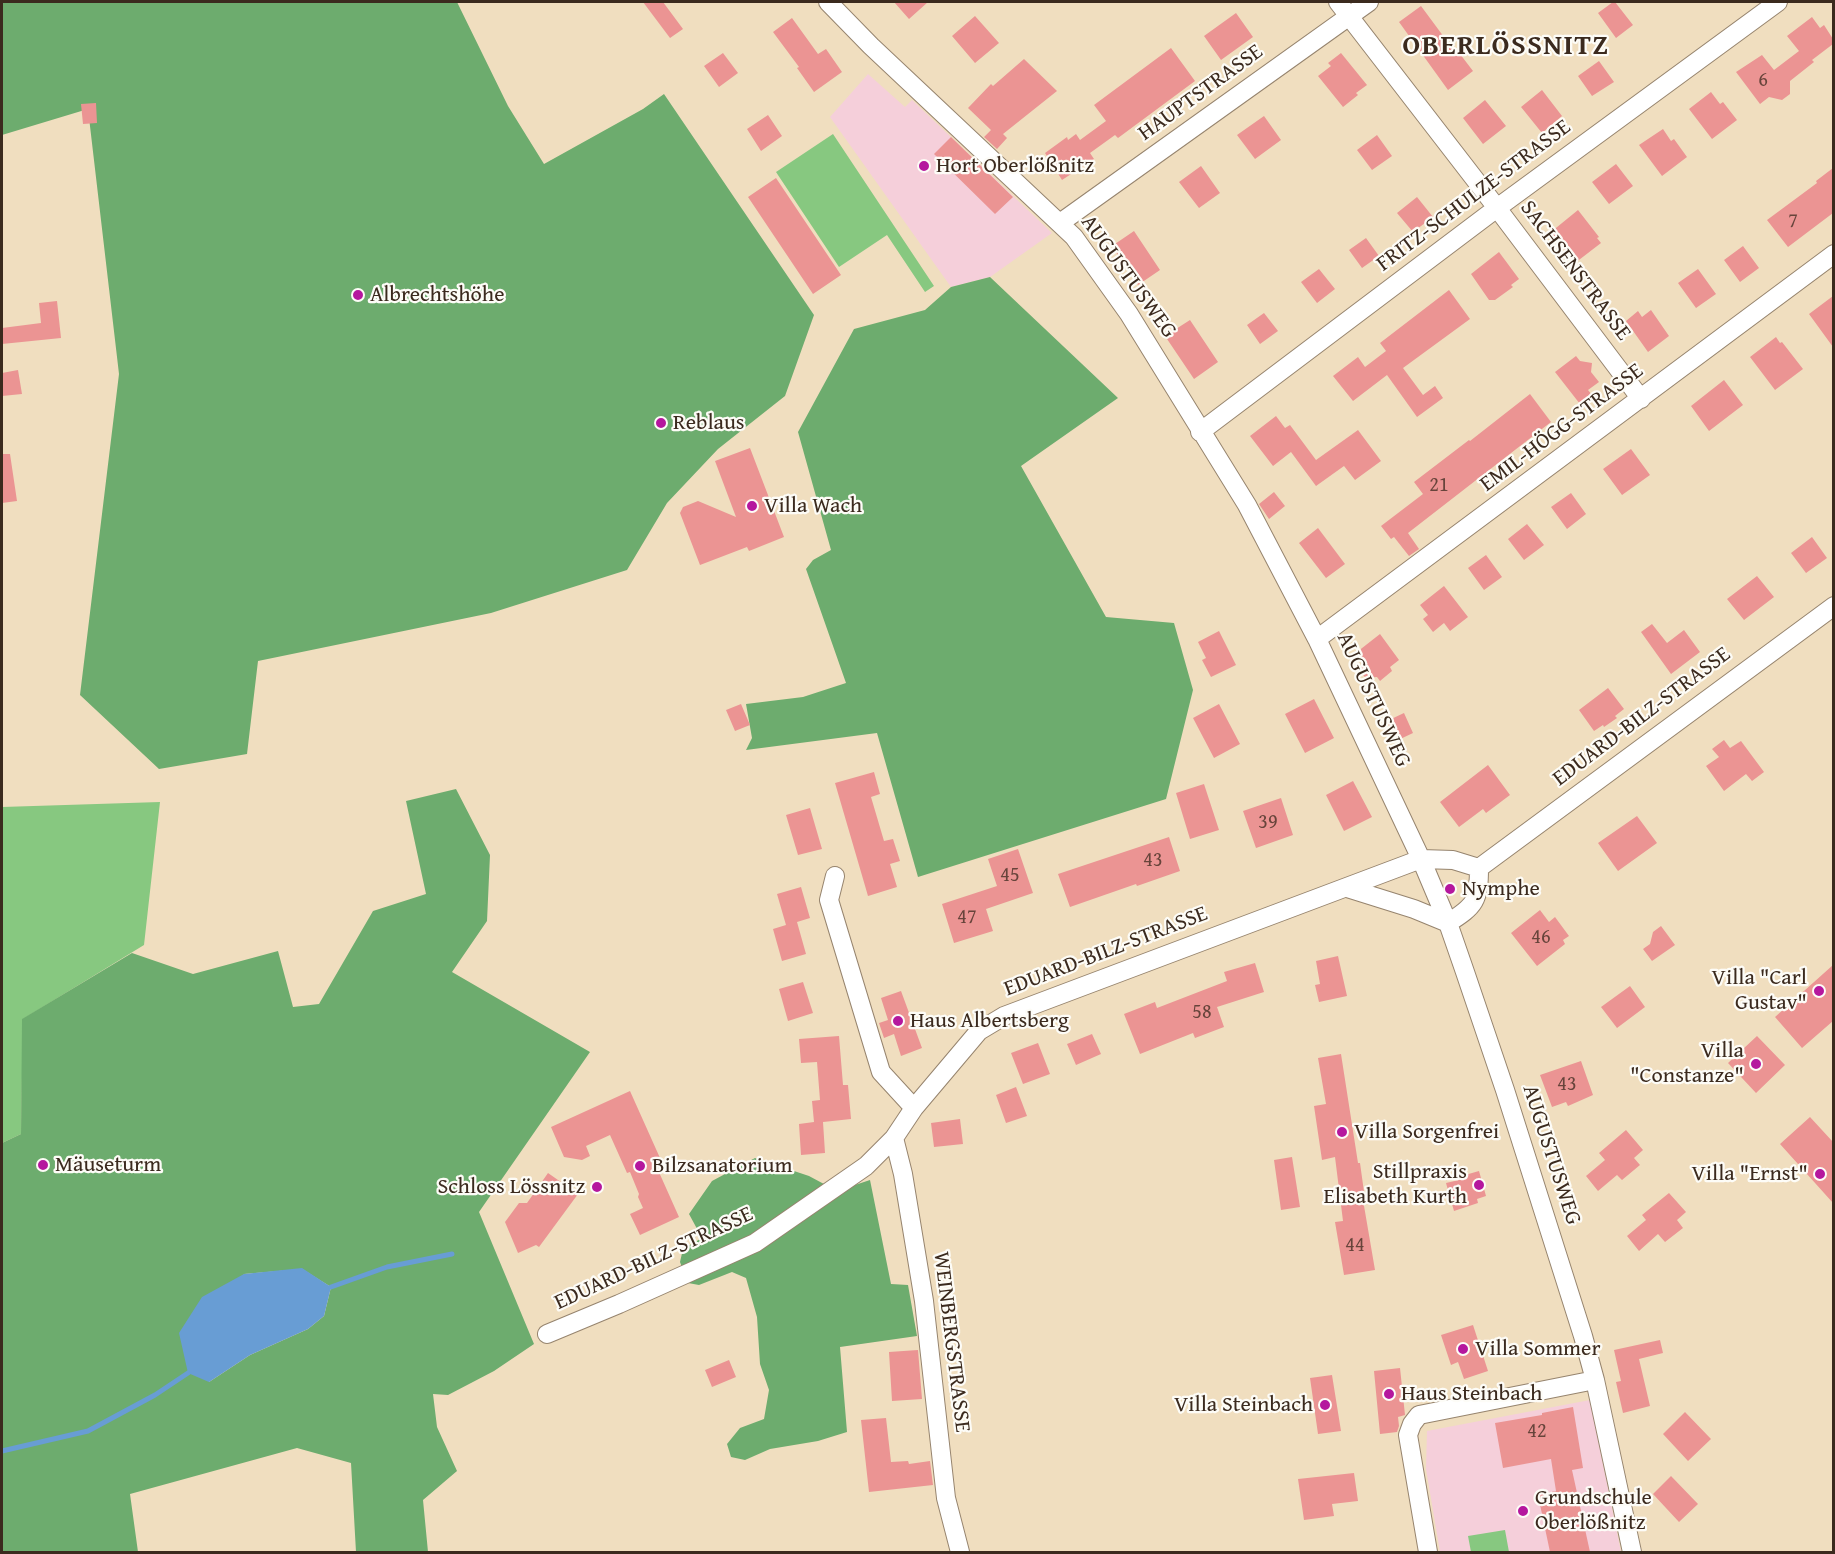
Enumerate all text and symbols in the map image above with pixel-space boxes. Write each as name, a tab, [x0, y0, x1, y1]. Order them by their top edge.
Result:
district label: OBERLÖSSNITZ	[1403, 30, 1609, 64]
street label: HAUPTSTRASSE	[1134, 39, 1268, 147]
house number: 6	[1758, 69, 1768, 93]
street label: FRITZ-SCHULZE-STRASSE	[1372, 114, 1576, 278]
place label: Hort Oberlößnitz	[936, 153, 1094, 179]
marker: Hort Oberlößnitz	[917, 159, 931, 173]
street label: SACHSENSTRASSE	[1514, 196, 1636, 346]
street label: AUGUSTUSWEG	[1075, 210, 1181, 344]
house number: 7	[1788, 210, 1798, 234]
place label: Albrechtshöhe	[370, 282, 504, 308]
marker: Albrechtshöhe	[351, 288, 365, 302]
street label: EMIL-HÖGG-STRASSE	[1475, 358, 1649, 498]
place label: Reblaus	[673, 410, 745, 436]
marker: Reblaus	[654, 416, 668, 430]
house number: 21	[1429, 474, 1449, 498]
place label: Villa Wach	[764, 493, 862, 519]
marker: Villa Wach	[745, 499, 759, 513]
street label: AUGUSTUSWEG	[1330, 628, 1416, 772]
street label: EDUARD-BILZ-STRASSE	[1548, 642, 1736, 792]
house number: 39	[1258, 811, 1278, 835]
house number: 43	[1143, 849, 1163, 873]
house number: 45	[1000, 864, 1020, 888]
place label: Nymphe	[1462, 876, 1540, 902]
marker: Nymphe	[1443, 882, 1457, 896]
street label: EDUARD-BILZ-STRASSE	[1001, 901, 1211, 1003]
house number: 47	[957, 906, 977, 930]
house number: 46	[1531, 926, 1551, 950]
place label: Villa "Carl Gustav"	[1712, 965, 1807, 1016]
marker: Villa "Carl Gustav"	[1812, 984, 1826, 998]
house number: 58	[1192, 1001, 1212, 1025]
place label: Haus Albertsberg	[910, 1008, 1069, 1034]
marker: Haus Albertsberg	[891, 1014, 905, 1028]
place label: Villa "Constanze"	[1630, 1038, 1744, 1090]
marker: Villa "Constanze"	[1749, 1057, 1763, 1071]
house number: 43	[1557, 1073, 1577, 1097]
street label: AUGUSTUSWEG	[1516, 1082, 1586, 1228]
place label: Villa Sorgenfrei	[1354, 1119, 1499, 1145]
marker: Villa Sorgenfrei	[1335, 1125, 1349, 1139]
place label: Mäuseturm	[55, 1152, 161, 1178]
place label: Bilzsanatorium	[652, 1153, 792, 1179]
marker: Mäuseturm	[36, 1158, 50, 1172]
marker: Bilzsanatorium	[633, 1159, 647, 1173]
place label: Stillpraxis Elisabeth Kurth	[1324, 1159, 1467, 1210]
place label: Villa "Ernst"	[1691, 1161, 1808, 1187]
marker: Villa "Ernst"	[1813, 1167, 1827, 1181]
place label: Schloss Lössnitz	[437, 1174, 585, 1200]
marker: Stillpraxis Elisabeth Kurth	[1472, 1178, 1486, 1192]
marker: Schloss Lössnitz	[590, 1180, 604, 1194]
street label: EDUARD-BILZ-STRASSE	[551, 1201, 757, 1317]
house number: 44	[1345, 1234, 1365, 1258]
street label: WEINBERGSTRASSE	[927, 1250, 975, 1434]
place label: Villa Sommer	[1475, 1336, 1600, 1362]
marker: Villa Sommer	[1456, 1342, 1470, 1356]
place label: Haus Steinbach	[1401, 1381, 1542, 1407]
marker: Haus Steinbach	[1382, 1387, 1396, 1401]
place label: Villa Steinbach	[1174, 1392, 1313, 1418]
marker: Villa Steinbach	[1318, 1398, 1332, 1412]
house number: 42	[1527, 1420, 1547, 1444]
place label: Grundschule Oberlößnitz	[1535, 1485, 1652, 1536]
marker: Grundschule Oberlößnitz	[1516, 1504, 1530, 1518]

